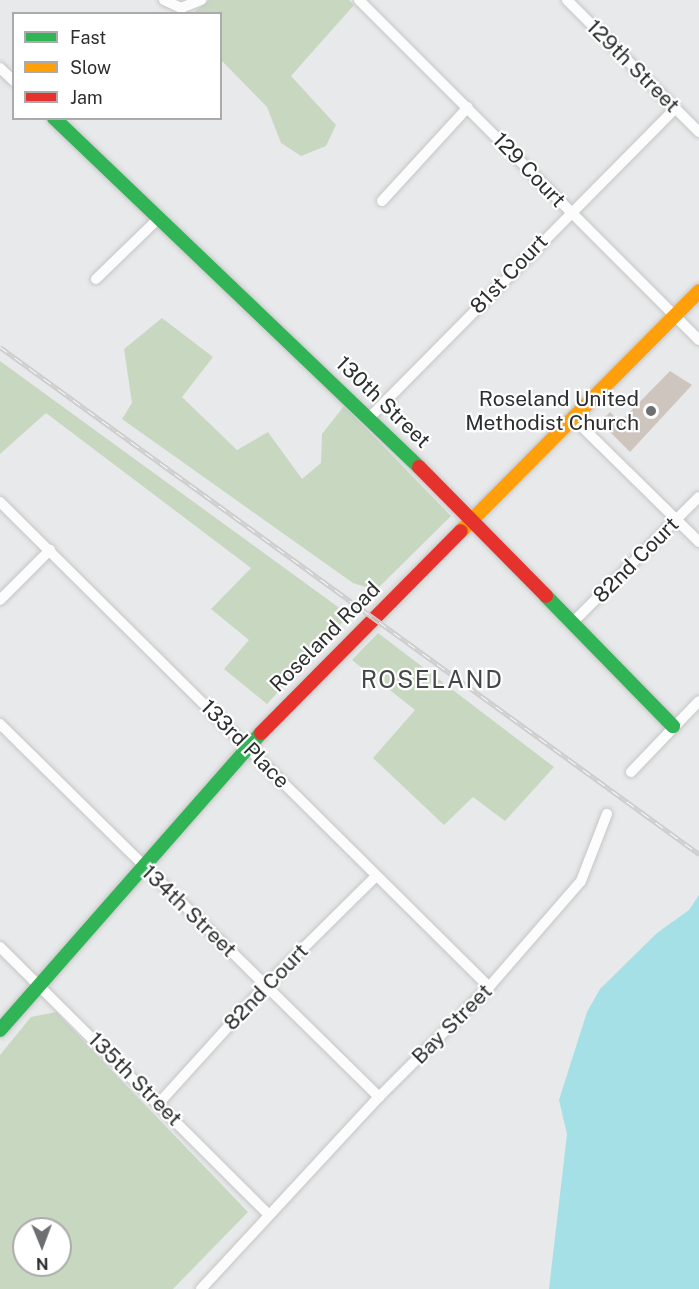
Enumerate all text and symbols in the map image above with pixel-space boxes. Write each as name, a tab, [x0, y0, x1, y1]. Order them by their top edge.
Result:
legend	[12, 12, 222, 120]
street label: 129th Street	[581, 14, 685, 118]
text: Fast	[70, 27, 106, 48]
text: Slow	[70, 57, 111, 78]
text: Jam	[70, 87, 103, 108]
street label: 129 Court	[487, 127, 571, 213]
street label: 81st Court	[465, 229, 553, 319]
street label: 130th Street	[331, 351, 435, 453]
place label: Roseland United Methodist Church	[465, 386, 639, 436]
marker: Roseland United Methodist Church	[644, 404, 658, 418]
street label: 82nd Court	[588, 512, 684, 608]
street label: Roseland Road	[265, 577, 385, 697]
district label: ROSELAND	[361, 666, 503, 694]
street label: 133rd Place	[195, 694, 295, 794]
street label: 134th Street	[136, 860, 242, 962]
street label: 82nd Court	[219, 938, 313, 1036]
street label: Bay Street	[407, 979, 497, 1069]
street label: 135th Street	[83, 1027, 187, 1131]
north arrow	[12, 1217, 72, 1277]
text: N	[36, 1254, 49, 1273]

